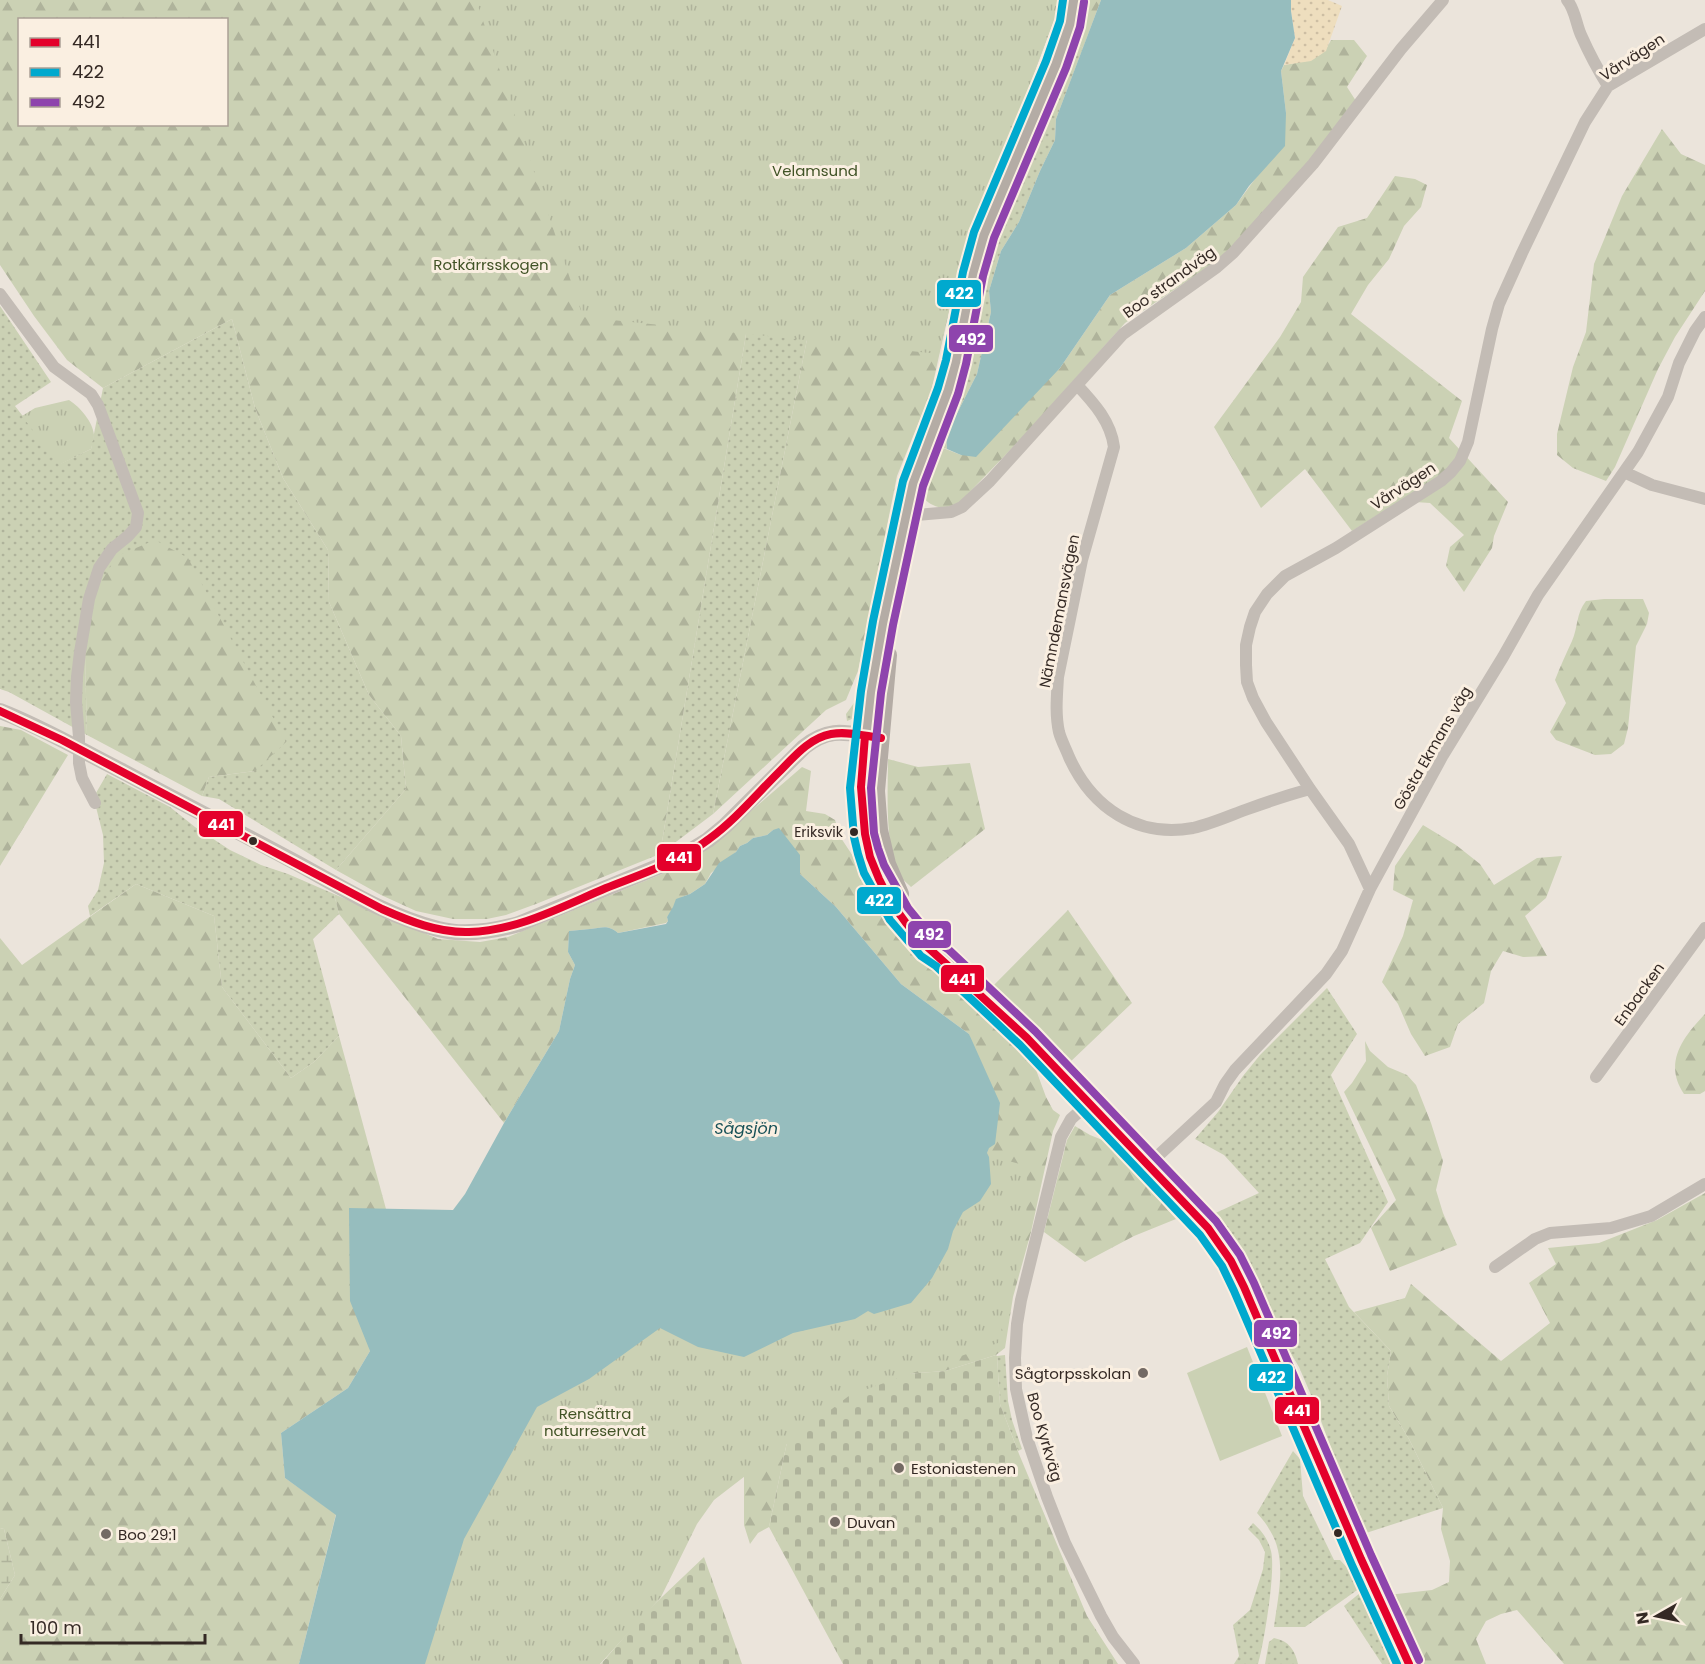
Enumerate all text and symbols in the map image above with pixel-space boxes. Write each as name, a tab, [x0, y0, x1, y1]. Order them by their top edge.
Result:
legend	[18, 18, 228, 126]
street label: Vårvägen	[1595, 28, 1669, 86]
text: 441	[72, 29, 100, 54]
text: 422	[72, 59, 104, 84]
text: 492	[72, 89, 105, 114]
park label: Velamsund	[772, 160, 858, 181]
street label: Boo strandväg	[1118, 241, 1220, 323]
park label: Rotkärrsskogen	[433, 254, 549, 275]
line badge: 422	[936, 279, 982, 308]
text: 422	[944, 282, 974, 305]
line badge: 492	[948, 324, 994, 353]
text: 492	[956, 328, 986, 351]
street label: Vårvägen	[1366, 457, 1440, 515]
street label: Nämndemansvägen	[1034, 533, 1084, 689]
street label: Gösta Ekmans väg	[1388, 682, 1476, 814]
line badge: 441	[198, 810, 244, 838]
text: 441	[207, 813, 235, 836]
place label: Eriksvik	[794, 822, 844, 842]
marker: Eriksvik	[848, 826, 860, 838]
unlabelled marker	[247, 835, 259, 847]
line badge: 441	[656, 843, 702, 872]
text: 441	[665, 846, 693, 869]
line badge: 422	[856, 886, 902, 915]
text: 422	[864, 889, 894, 912]
line badge: 492	[907, 920, 952, 949]
text: 492	[914, 923, 944, 946]
street label: Enbacken	[1609, 958, 1669, 1030]
line badge: 441	[940, 964, 985, 993]
text: 441	[948, 968, 976, 991]
water label: Sågsjön	[714, 1117, 778, 1140]
line badge: 492	[1253, 1319, 1298, 1348]
text: 492	[1261, 1322, 1291, 1345]
place label: Sågtorpsskolan	[1015, 1363, 1131, 1384]
line badge: 422	[1248, 1363, 1294, 1392]
marker: Sågtorpsskolan	[1136, 1366, 1150, 1380]
text: 422	[1256, 1366, 1286, 1389]
street label: Boo Kyrkväg	[1022, 1390, 1068, 1484]
line badge: 441	[1274, 1396, 1320, 1425]
text: 441	[1283, 1399, 1311, 1422]
park label: Rensättra naturreservat	[544, 1403, 646, 1441]
place label: Estoniastenen	[911, 1458, 1016, 1479]
marker: Estoniastenen	[892, 1461, 906, 1475]
place label: Duvan	[847, 1512, 895, 1533]
marker: Duvan	[828, 1515, 842, 1529]
place label: Boo 29:1	[118, 1524, 176, 1545]
marker: Boo 29:1	[99, 1527, 113, 1541]
unlabelled marker	[1332, 1527, 1344, 1539]
north arrow	[1627, 1586, 1687, 1646]
scale bar	[21, 1607, 206, 1645]
text: N	[1630, 1611, 1655, 1626]
text: 100 m	[30, 1615, 82, 1640]

